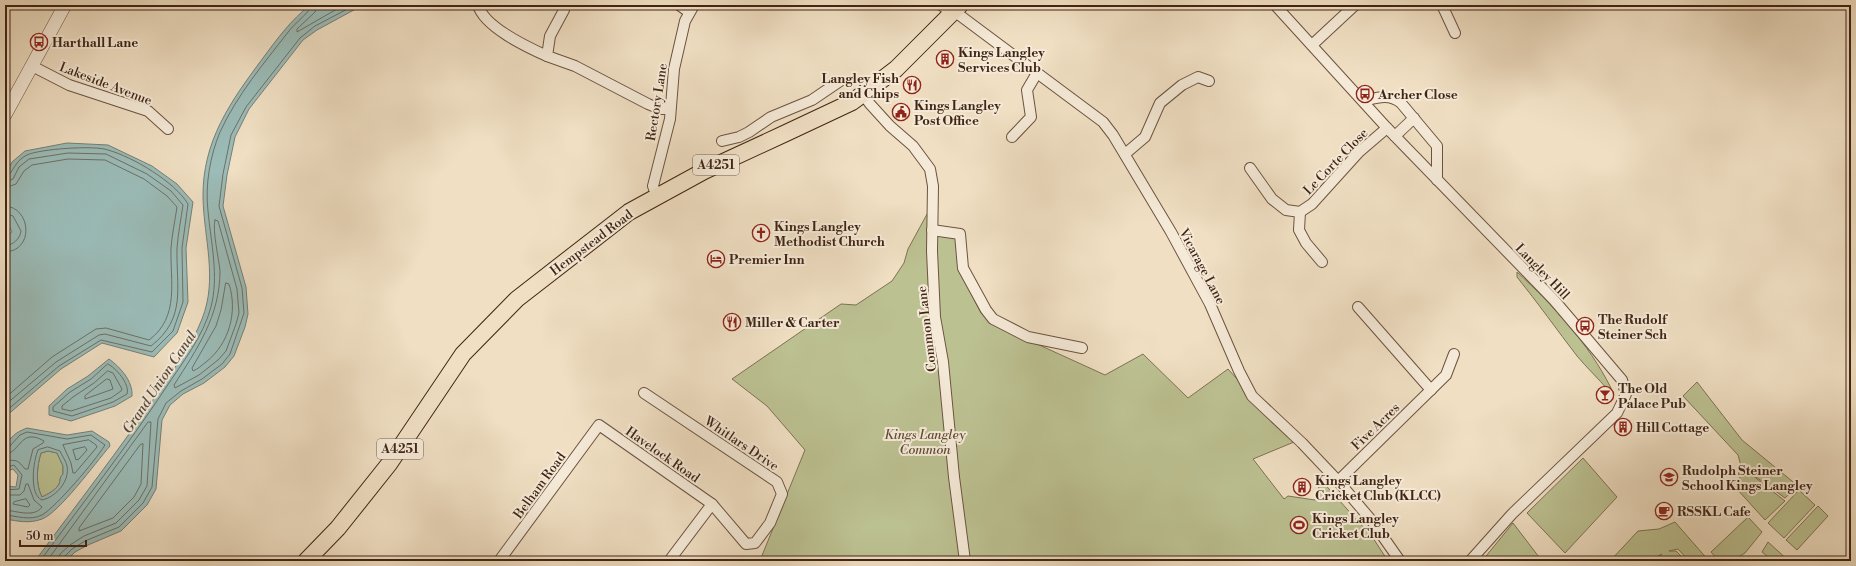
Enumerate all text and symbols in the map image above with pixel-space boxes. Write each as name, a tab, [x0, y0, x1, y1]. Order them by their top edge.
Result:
bus stop icon: Harthall Lane	[29, 32, 49, 52]
place label: Harthall Lane	[52, 35, 138, 51]
place label: Kings Langley Services Club	[958, 45, 1045, 76]
building icon: Kings Langley Services Club	[935, 49, 955, 69]
street label: Lakeside Avenue	[57, 59, 155, 109]
street label: Rectory Lane	[643, 62, 671, 142]
place label: Langley Fish and Chips	[821, 71, 899, 102]
restaurant icon: Langley Fish and Chips	[902, 75, 922, 95]
bus stop icon: Archer Close	[1355, 84, 1375, 104]
place label: Archer Close	[1377, 87, 1458, 103]
place label: Kings Langley Post Office	[914, 98, 1001, 129]
public building icon: Kings Langley Post Office	[891, 102, 911, 122]
street label: Le Corte Close	[1300, 125, 1372, 198]
road number: A4251	[693, 155, 739, 175]
street label: Hempstead Road	[547, 206, 637, 279]
place label: Kings Langley Methodist Church	[774, 219, 885, 250]
church icon: Kings Langley Methodist Church	[751, 223, 771, 243]
street label: Vicarage Lane	[1175, 225, 1229, 307]
street label: Langley Hill	[1512, 240, 1573, 303]
hotel icon: Premier Inn	[706, 249, 726, 269]
place label: Premier Inn	[729, 252, 804, 268]
street label: Common Lane	[914, 285, 940, 373]
restaurant icon: Miller & Carter	[722, 312, 742, 332]
place label: The Rudolf Steiner Sch	[1598, 312, 1668, 343]
place label: Miller & Carter	[745, 315, 840, 331]
bus stop icon: The Rudolf Steiner Sch	[1575, 316, 1595, 336]
water label: Grand Union Canal	[119, 327, 201, 437]
place label: The Old Palace Pub	[1618, 381, 1686, 412]
bar icon: The Old Palace Pub	[1595, 385, 1615, 405]
street label: Five Acres	[1348, 400, 1403, 454]
street label: Whitlars Drive	[701, 413, 782, 475]
building icon: Hill Cottage	[1613, 417, 1633, 437]
place label: Hill Cottage	[1636, 420, 1709, 436]
street label: Havelock Road	[622, 423, 703, 487]
park label: Kings Langley Common	[884, 427, 966, 458]
road number: A4251	[377, 439, 423, 459]
street label: Belham Road	[510, 449, 570, 523]
place label: Rudolph Steiner School Kings Langley	[1682, 463, 1813, 494]
school or university icon: Rudolph Steiner School Kings Langley	[1659, 467, 1679, 487]
place label: Kings Langley Cricket Club (KLCC)	[1315, 473, 1441, 504]
building icon: Kings Langley Cricket Club (KLCC)	[1292, 477, 1312, 497]
cafe icon: RSSKL Cafe	[1654, 501, 1674, 521]
place label: RSSKL Cafe	[1677, 504, 1751, 520]
place label: Kings Langley Cricket Club	[1312, 511, 1399, 542]
sports icon: Kings Langley Cricket Club	[1289, 515, 1309, 535]
scale bar	[20, 522, 86, 548]
text: 50 m	[26, 529, 54, 544]

